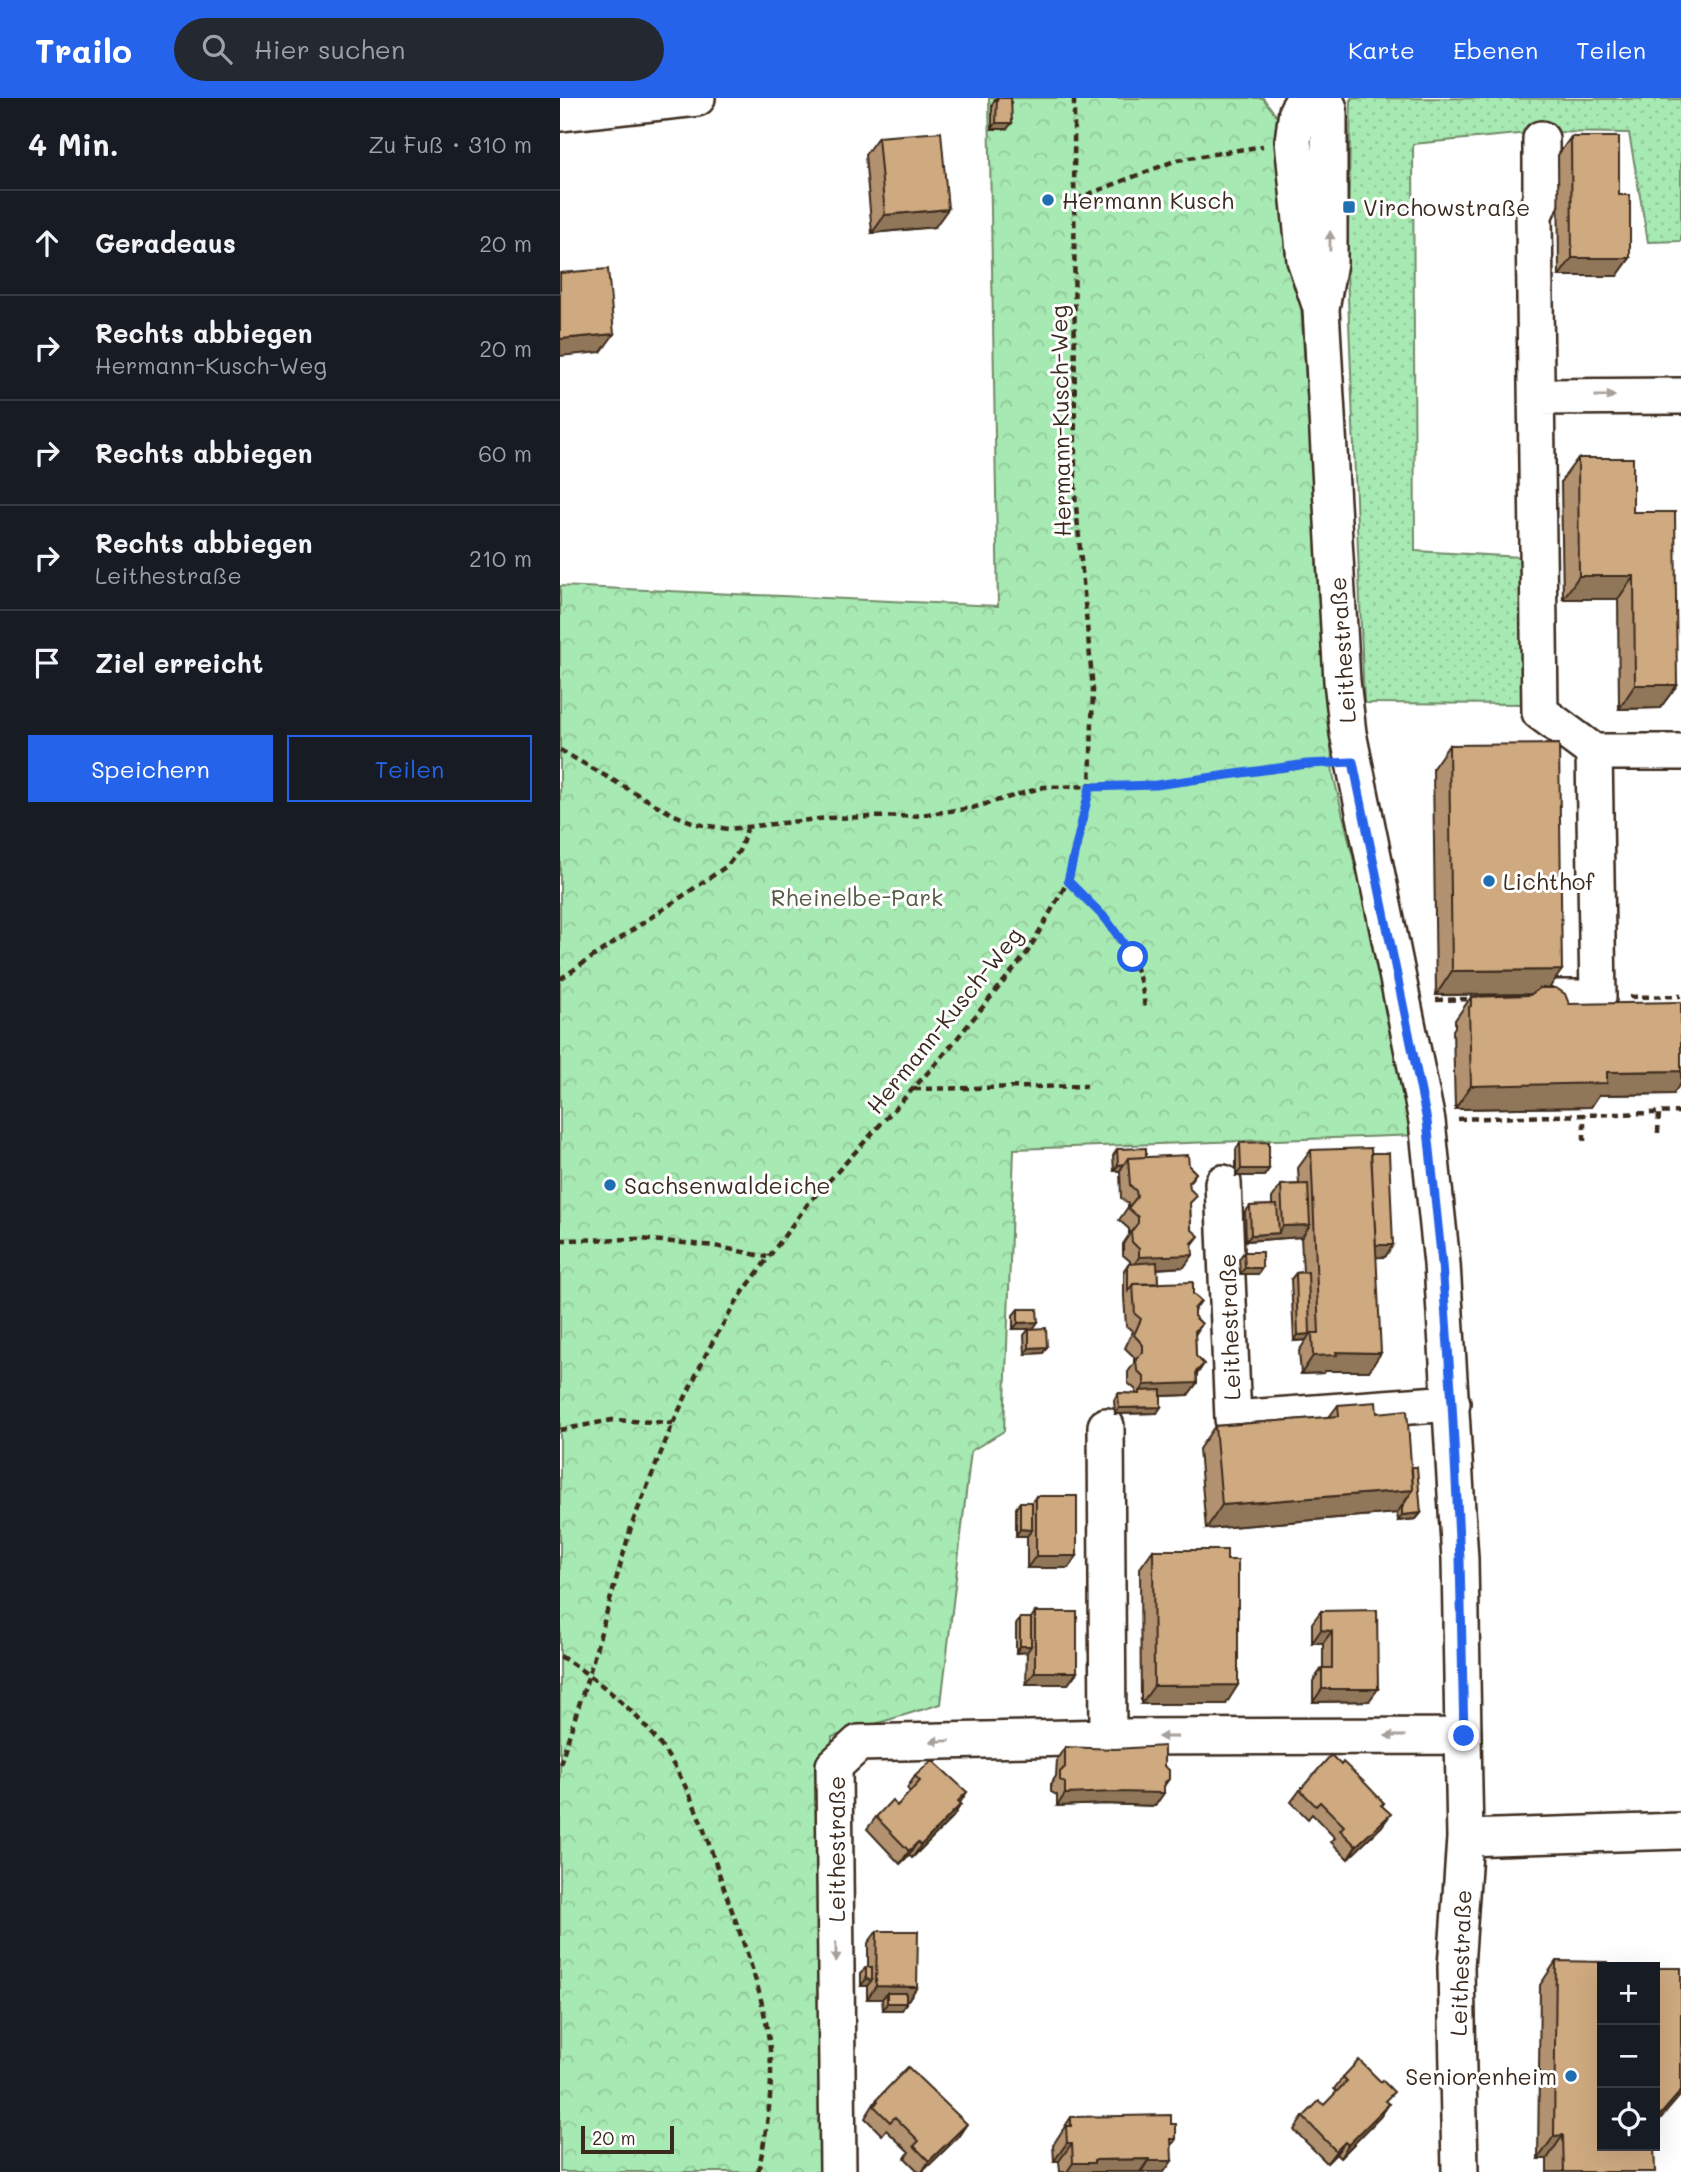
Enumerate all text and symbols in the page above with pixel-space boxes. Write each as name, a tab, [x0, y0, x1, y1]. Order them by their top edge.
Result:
search box	[174, 18, 664, 81]
text: Trailo	[35, 28, 132, 71]
icon: search	[198, 30, 236, 68]
text: Hier suchen	[254, 32, 405, 66]
text: Karte	[1348, 34, 1415, 65]
text: Ebenen	[1453, 34, 1538, 65]
text: Teilen	[1576, 34, 1646, 65]
text: 4 Min.	[28, 124, 119, 164]
text: Zu Fuß · 310 m	[368, 129, 532, 159]
place label: Hermann Kusch	[1062, 185, 1234, 215]
marker: Hermann Kusch	[1040, 192, 1056, 208]
place label: Virchowstraße	[1363, 192, 1530, 222]
marker: Virchowstraße	[1341, 199, 1357, 215]
icon: ahead	[28, 224, 66, 262]
text: Geradeaus	[95, 226, 236, 260]
text: 20 m	[479, 228, 532, 258]
one-way arrow	[1324, 230, 1335, 252]
street label: Hermann-Kusch-Weg	[1043, 305, 1077, 537]
text: Rechts abbiegen	[95, 316, 312, 350]
icon: right	[28, 329, 66, 367]
text: 20 m	[479, 333, 532, 363]
text: Hermann-Kusch-Weg	[95, 350, 327, 380]
one-way arrow	[1594, 390, 1616, 402]
icon: right	[28, 434, 66, 472]
text: Rechts abbiegen	[95, 436, 312, 470]
text: 60 m	[478, 438, 532, 468]
text: Rechts abbiegen	[95, 526, 312, 560]
icon: right	[28, 539, 66, 577]
text: 210 m	[469, 543, 532, 573]
text: Leithestraße	[95, 560, 242, 590]
street label: Leithestraße	[1322, 576, 1362, 724]
icon: arrive	[28, 644, 66, 682]
text: Ziel erreicht	[95, 646, 263, 680]
button: Speichern	[28, 735, 273, 802]
button: Teilen	[287, 735, 532, 802]
place label: Lichthof	[1503, 866, 1595, 896]
marker: Lichthof	[1481, 873, 1497, 889]
park label: Rheinelbe-Park	[771, 882, 943, 912]
street label: Hermann-Kusch-Weg	[859, 921, 1029, 1119]
route start	[1117, 941, 1148, 972]
place label: Sachsenwaldeiche	[624, 1170, 830, 1200]
marker: Sachsenwaldeiche	[602, 1177, 618, 1193]
street label: Leithestraße	[1211, 1253, 1247, 1401]
route end	[1448, 1720, 1479, 1751]
one-way arrow	[1156, 1731, 1178, 1743]
one-way arrow	[1384, 1731, 1406, 1742]
one-way arrow	[929, 1735, 951, 1747]
street label: Leithestraße	[821, 1776, 851, 1922]
street label: Leithestraße	[1442, 1889, 1478, 2037]
one-way arrow	[830, 1941, 842, 1963]
map controls	[1597, 1962, 1660, 2151]
button: +	[1597, 1962, 1660, 2025]
button: −	[1597, 2025, 1660, 2088]
place label: Seniorenheim	[1405, 2061, 1557, 2091]
marker: Seniorenheim	[1563, 2068, 1579, 2084]
button: locate	[1597, 2088, 1660, 2151]
scale bar	[581, 2123, 674, 2155]
text: 20 m	[592, 2125, 636, 2150]

